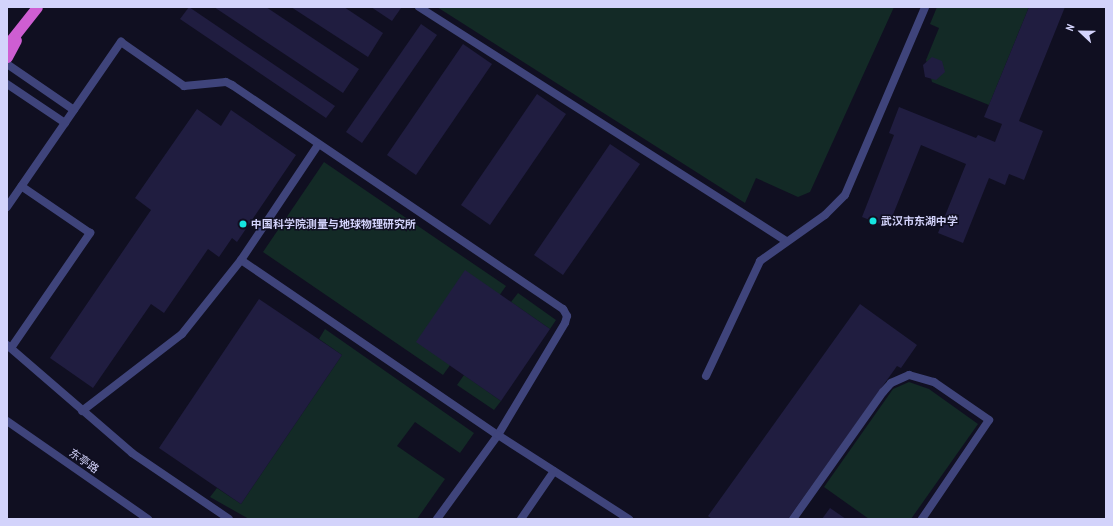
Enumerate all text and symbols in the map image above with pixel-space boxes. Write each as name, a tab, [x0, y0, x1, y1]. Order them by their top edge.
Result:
north arrow	[1061, 12, 1101, 52]
text: N	[1062, 22, 1077, 33]
place label: 武汉市东湖中学	[881, 214, 958, 228]
marker: 武汉市东湖中学	[868, 216, 878, 226]
place label: 中国科学院测量与地球物理研究所	[251, 217, 416, 231]
marker: 中国科学院测量与地球物理研究所	[238, 219, 248, 229]
street label: 东亭路	[67, 446, 101, 476]

